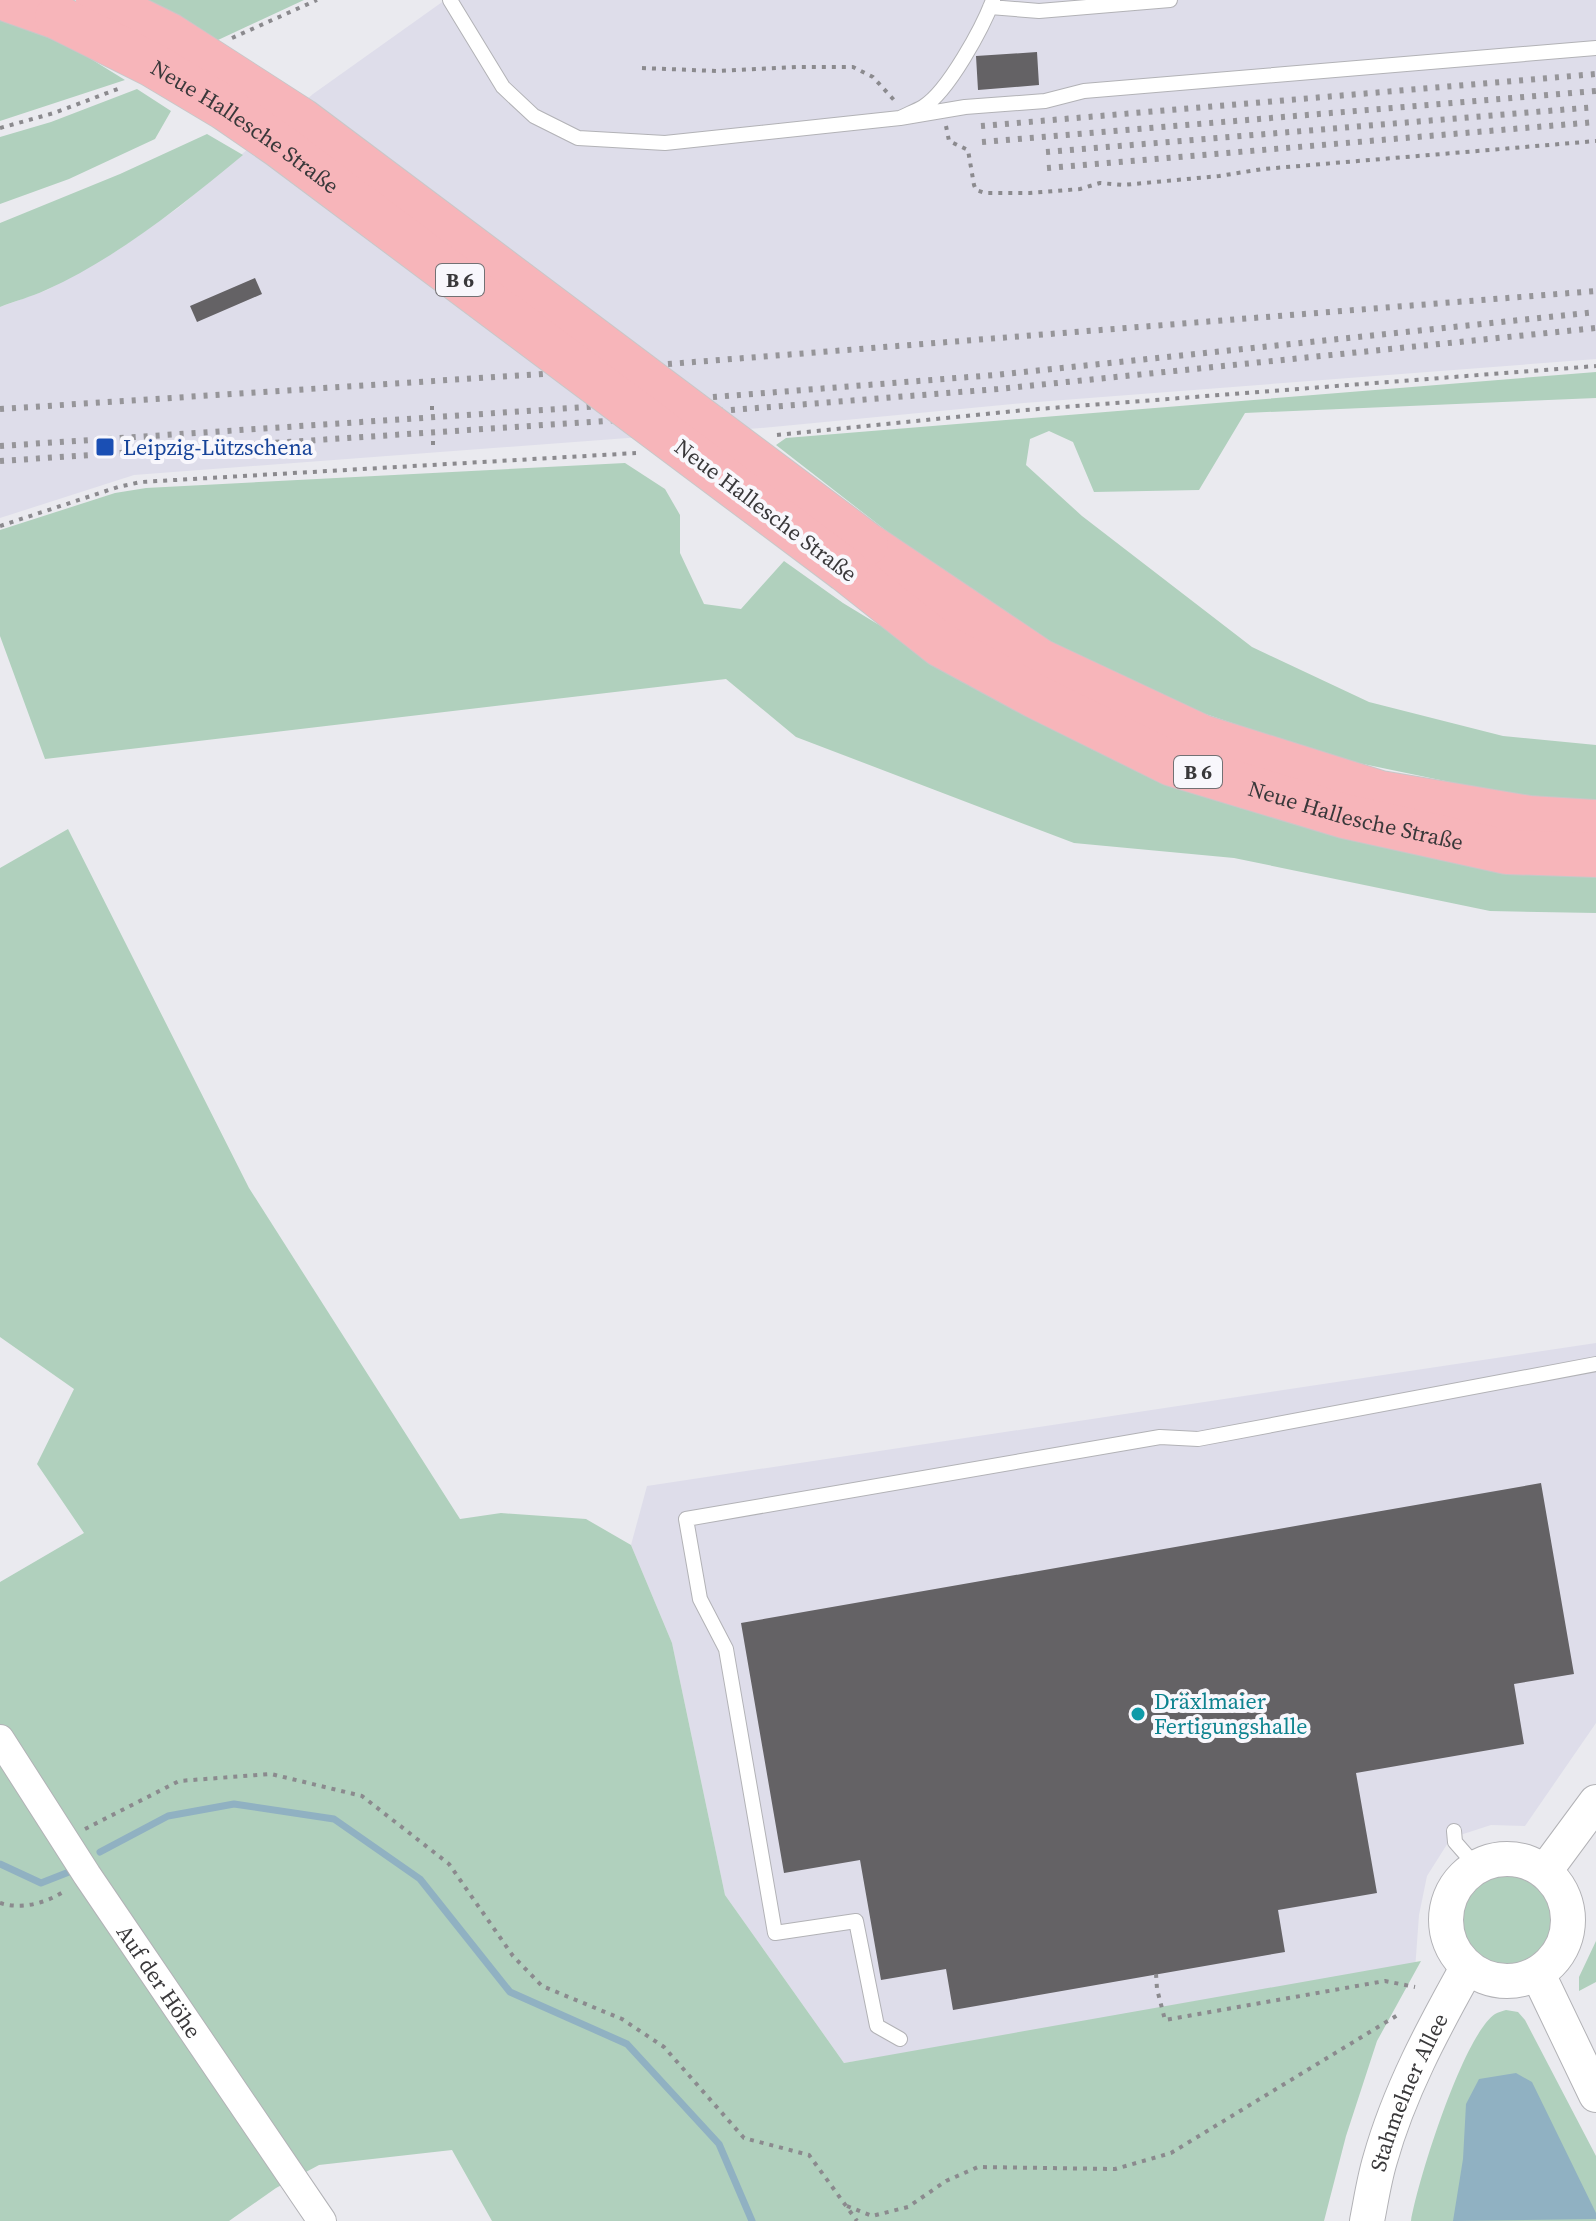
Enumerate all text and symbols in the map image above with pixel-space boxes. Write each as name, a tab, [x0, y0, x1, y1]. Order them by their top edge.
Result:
street label: Neue Hallesche Straße	[145, 52, 345, 200]
road number: B 6	[436, 264, 484, 296]
place label: Leipzig-Lützschena	[123, 432, 314, 462]
street label: Neue Hallesche Straße	[669, 432, 863, 588]
marker: Leipzig-Lützschena	[94, 436, 116, 458]
road number: B 6	[1174, 756, 1222, 788]
street label: Neue Hallesche Straße	[1245, 773, 1466, 857]
place label: Dräxlmaier Fertigungshalle	[1154, 1686, 1308, 1741]
marker: Dräxlmaier Fertigungshalle	[1129, 1705, 1147, 1723]
street label: Auf der Höhe	[110, 1919, 209, 2044]
street label: Stahmelner Allee	[1363, 2008, 1455, 2175]

